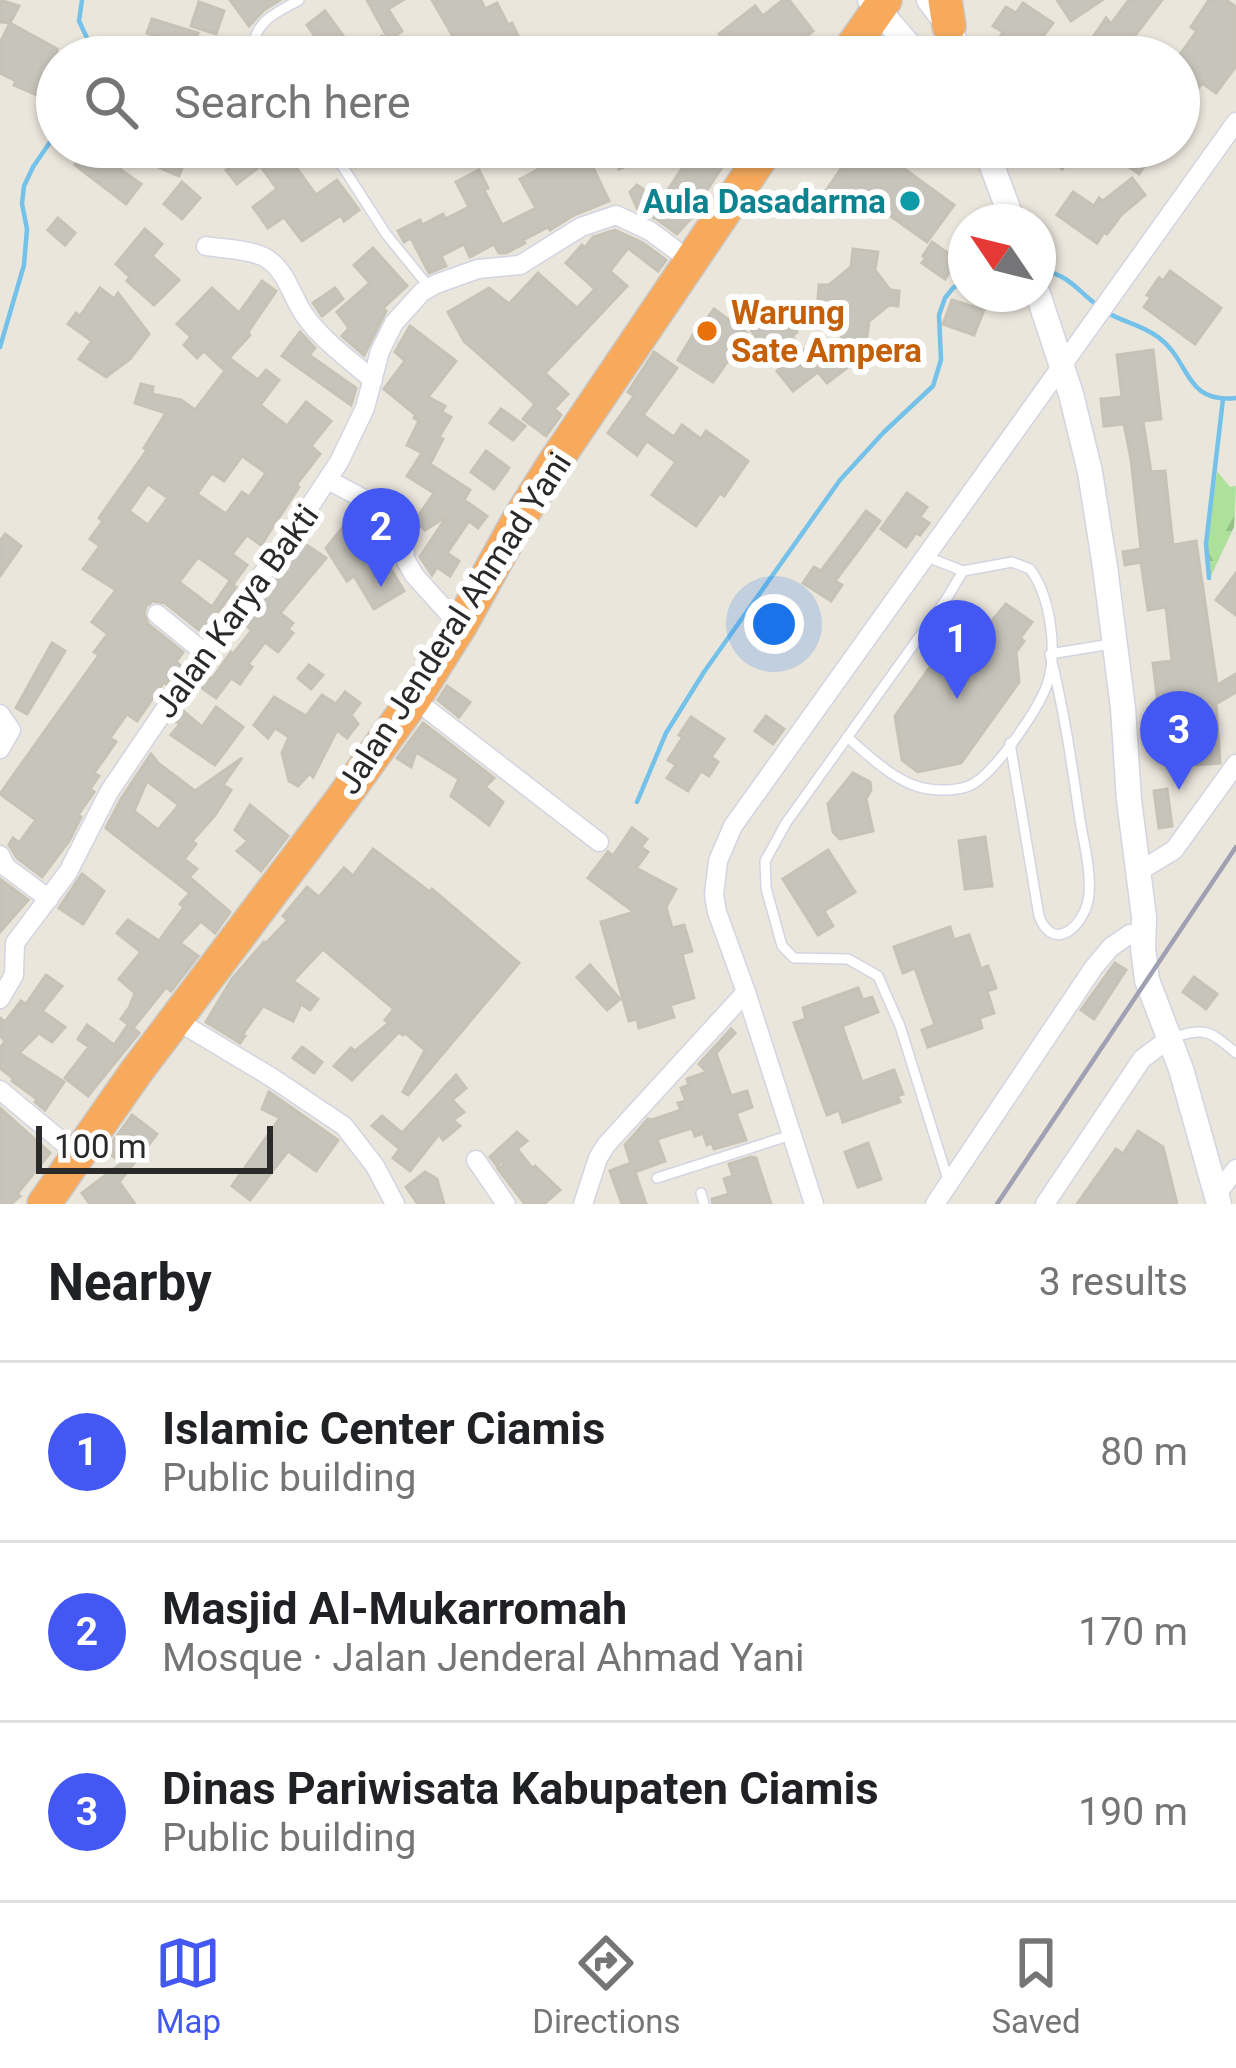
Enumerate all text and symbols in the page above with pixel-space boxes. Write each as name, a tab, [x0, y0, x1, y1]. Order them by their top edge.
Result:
search box	[36, 36, 1200, 168]
icon: search	[78, 69, 144, 135]
text: Search here	[174, 76, 411, 129]
place label: Aula Dasadarma	[643, 182, 886, 221]
marker: Aula Dasadarma	[897, 188, 923, 214]
north arrow	[948, 204, 1056, 312]
place label: Warung Sate Ampera	[731, 293, 922, 370]
marker: Warung Sate Ampera	[694, 318, 720, 344]
street label: Jalan Jenderal Ahmad Yani	[329, 445, 579, 801]
pin: 2	[342, 488, 420, 587]
street label: Jalan Karya Bakti	[146, 497, 326, 725]
your location	[744, 594, 804, 654]
pin: 1	[918, 600, 996, 699]
pin: 3	[1140, 691, 1218, 790]
scale bar	[36, 1120, 273, 1173]
text: 100 m	[54, 1127, 147, 1166]
text: Nearby	[48, 1253, 212, 1312]
text: 3 results	[1039, 1259, 1188, 1305]
text: Islamic Center Ciamis	[162, 1402, 605, 1455]
text: 1	[76, 1429, 98, 1475]
text: 80 m	[1100, 1429, 1188, 1475]
text: Public building	[162, 1455, 416, 1501]
text: Masjid Al-Mukarromah	[162, 1582, 627, 1635]
text: 2	[76, 1609, 98, 1655]
text: 170 m	[1078, 1609, 1188, 1655]
text: Mosque · Jalan Jenderal Ahmad Yani	[162, 1635, 804, 1681]
text: Dinas Pariwisata Kabupaten Ciamis	[162, 1762, 879, 1815]
text: 3	[76, 1789, 98, 1835]
text: 190 m	[1078, 1789, 1188, 1835]
text: Public building	[162, 1815, 416, 1861]
tab: Map	[155, 1930, 221, 2041]
tab: Directions	[532, 1930, 681, 2041]
tab: Saved	[991, 1930, 1081, 2041]

